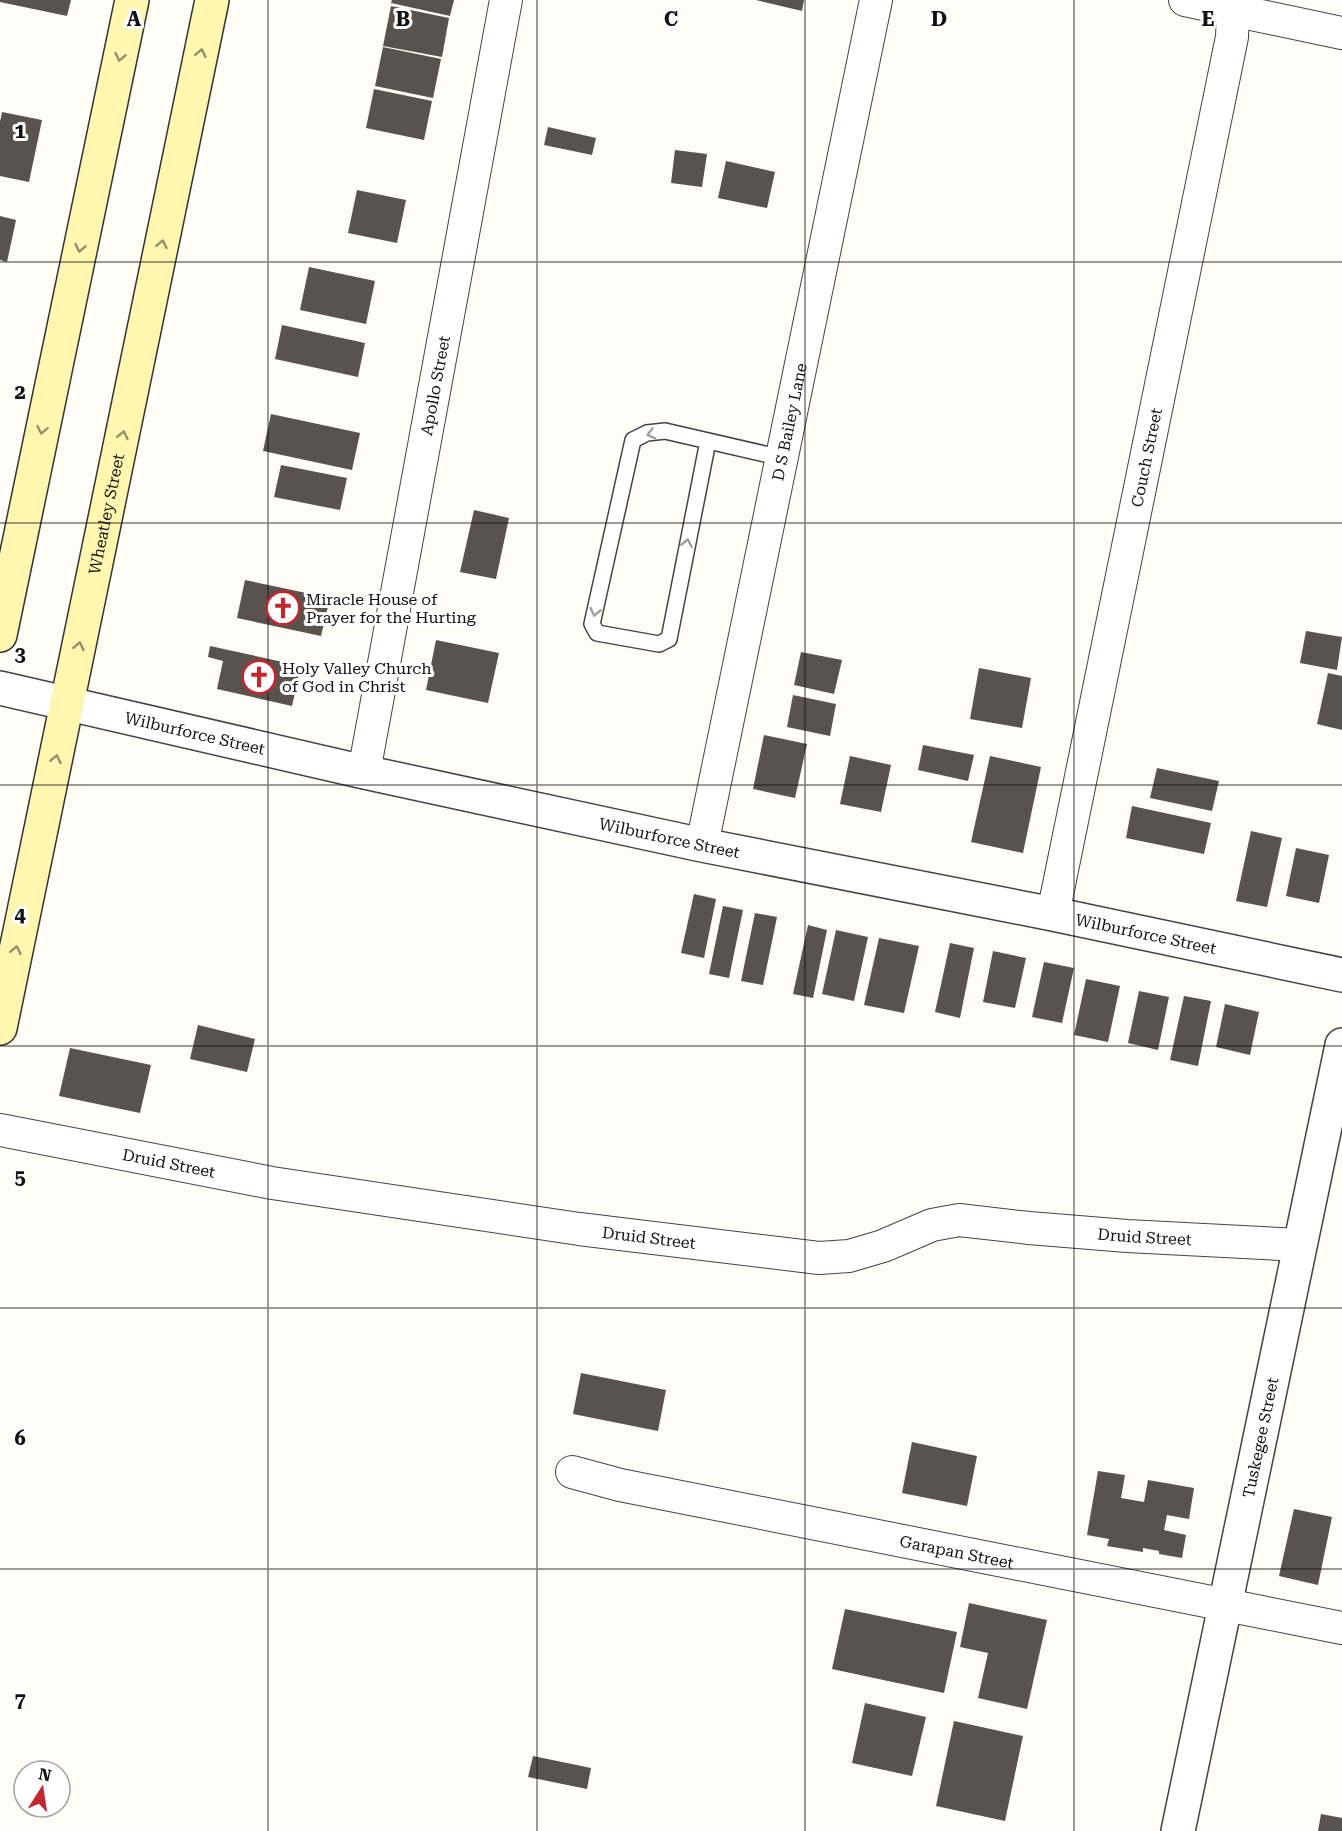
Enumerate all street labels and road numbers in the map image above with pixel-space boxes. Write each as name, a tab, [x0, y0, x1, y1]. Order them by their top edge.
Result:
street label: Apollo Street	[417, 334, 454, 437]
street label: D S Bailey Lane	[768, 361, 811, 483]
street label: Couch Street	[1127, 406, 1166, 509]
street label: Wheatley Street	[85, 452, 128, 576]
street label: Wilburforce Street	[123, 708, 267, 759]
street label: Wilburforce Street	[597, 814, 741, 862]
street label: Wilburforce Street	[1074, 910, 1218, 958]
street label: Druid Street	[121, 1145, 217, 1182]
street label: Druid Street	[601, 1223, 697, 1253]
street label: Druid Street	[1097, 1225, 1192, 1249]
street label: Tuskegee Street	[1239, 1375, 1282, 1500]
street label: Garapan Street	[898, 1532, 1015, 1573]

